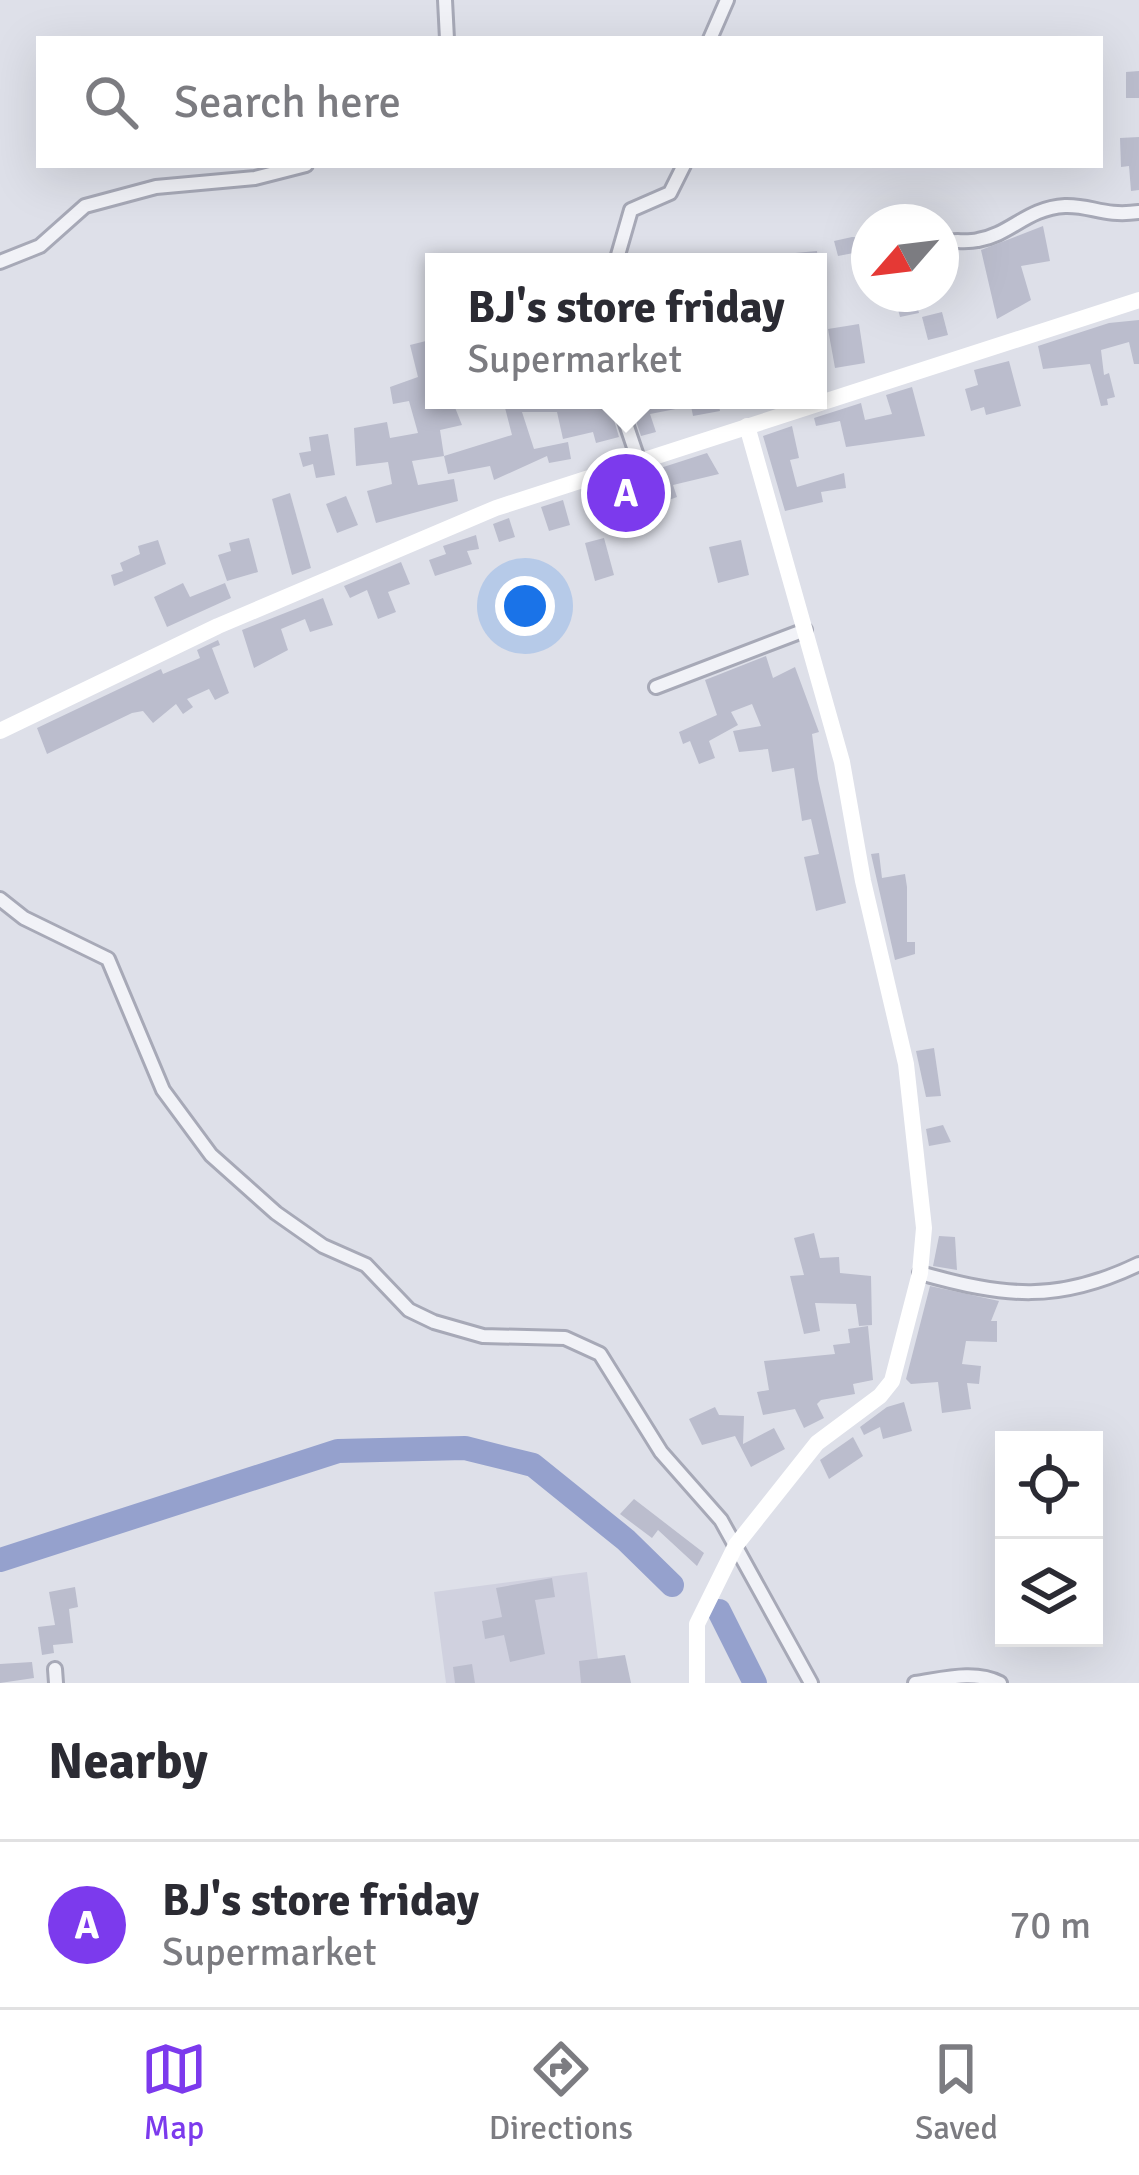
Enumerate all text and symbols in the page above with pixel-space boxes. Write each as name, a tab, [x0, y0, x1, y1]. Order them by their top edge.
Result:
search box	[36, 36, 1103, 168]
icon: search	[78, 69, 144, 135]
text: Search here	[174, 75, 401, 130]
north arrow	[851, 204, 959, 312]
popup	[425, 253, 827, 409]
text: BJ's store friday	[467, 280, 785, 335]
text: Supermarket	[467, 335, 682, 383]
pin: A	[587, 448, 665, 538]
your location	[495, 576, 555, 636]
map controls	[995, 1431, 1103, 1647]
button: locate	[995, 1431, 1103, 1539]
button: layers	[995, 1539, 1103, 1647]
text: Nearby	[48, 1730, 208, 1793]
text: BJ's store friday	[162, 1873, 479, 1928]
text: A	[75, 1901, 99, 1949]
text: 70 m	[1009, 1901, 1091, 1949]
text: Supermarket	[162, 1928, 377, 1976]
tab: Map	[141, 2036, 207, 2149]
tab: Directions	[489, 2036, 633, 2149]
tab: Saved	[915, 2036, 998, 2149]

